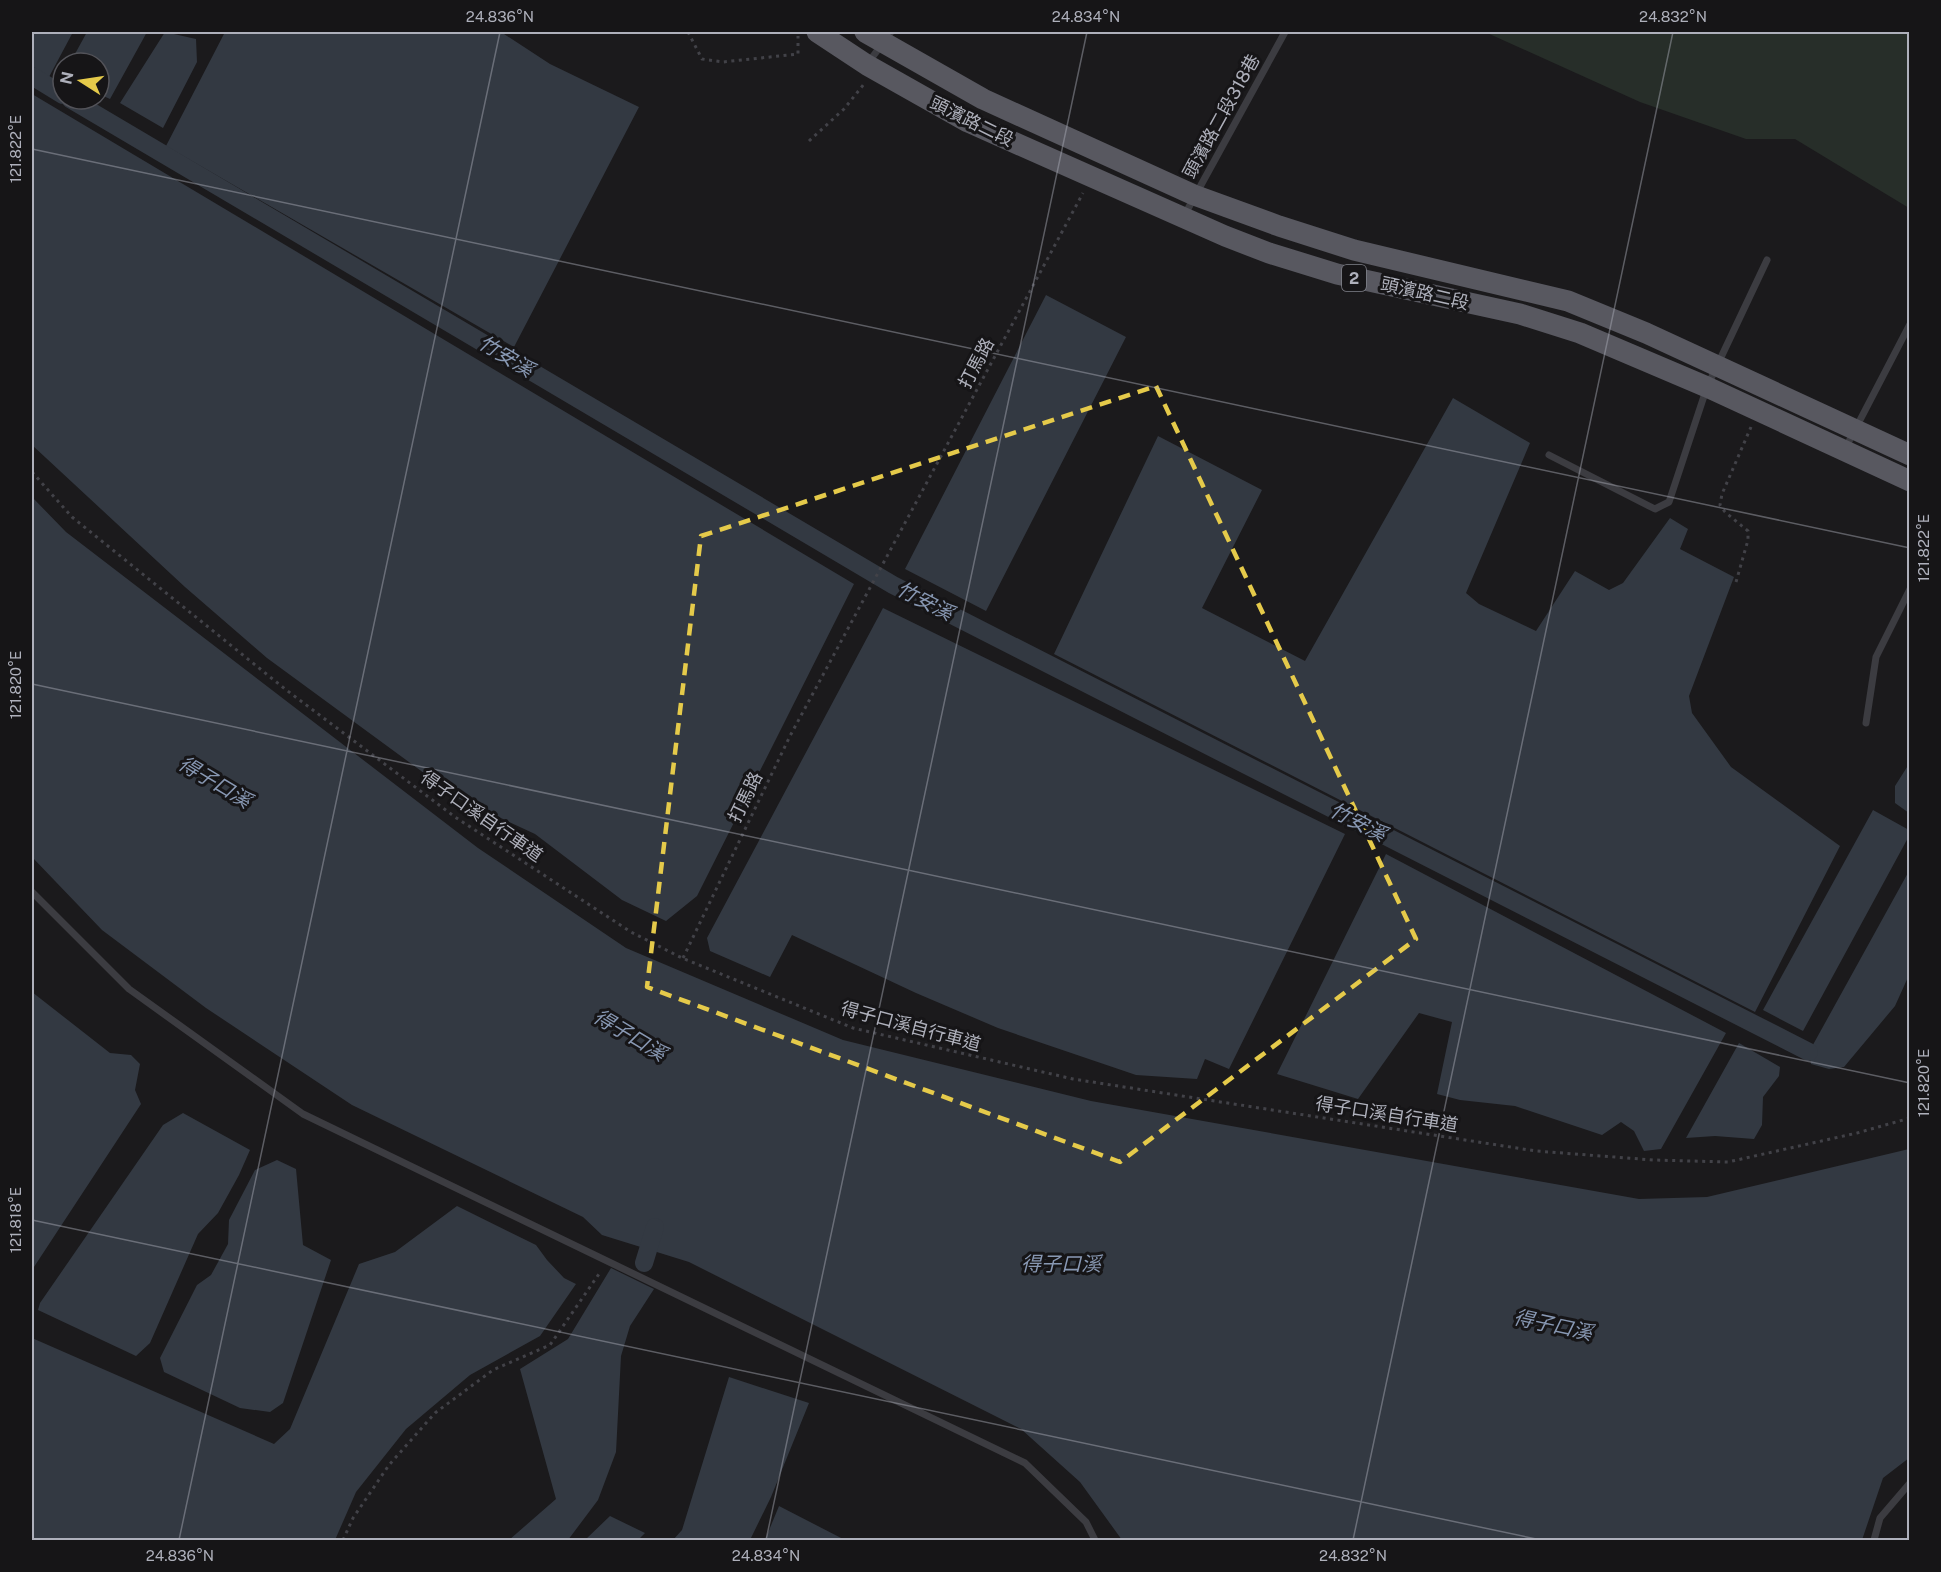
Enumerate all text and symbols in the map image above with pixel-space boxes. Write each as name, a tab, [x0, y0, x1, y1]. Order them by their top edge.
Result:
text: 24.836°N	[466, 8, 534, 25]
text: 24.834°N	[1052, 8, 1120, 25]
text: 24.832°N	[1639, 8, 1707, 25]
street label: 頭濱路二段318巷	[1178, 50, 1264, 182]
north arrow	[51, 51, 111, 111]
text: N	[56, 70, 77, 86]
street label: 頭濱路二段	[927, 92, 1017, 150]
text: 121.822°E	[7, 115, 24, 183]
road number: 2	[1342, 265, 1366, 291]
street label: 頭濱路二段	[1379, 273, 1471, 313]
water label: 竹安溪	[474, 330, 540, 383]
street label: 打馬路	[954, 334, 998, 392]
text: 121.822°E	[1915, 514, 1932, 582]
water label: 竹安溪	[893, 577, 960, 627]
text: 121.820°E	[7, 651, 24, 719]
water label: 得子口溪	[175, 751, 258, 814]
street label: 得子口溪自行車道	[417, 766, 547, 866]
street label: 打馬路	[724, 768, 766, 826]
water label: 竹安溪	[1326, 798, 1393, 848]
street label: 得子口溪自行車道	[839, 997, 983, 1055]
water label: 得子口溪	[590, 1004, 673, 1067]
text: 121.820°E	[1915, 1049, 1932, 1117]
street label: 得子口溪自行車道	[1314, 1092, 1460, 1136]
text: 121.818°E	[7, 1187, 24, 1253]
water label: 得子口溪	[1021, 1252, 1104, 1276]
water label: 得子口溪	[1511, 1305, 1598, 1346]
text: 24.836°N	[146, 1547, 214, 1564]
text: 24.834°N	[732, 1547, 800, 1564]
text: 24.832°N	[1319, 1547, 1387, 1564]

